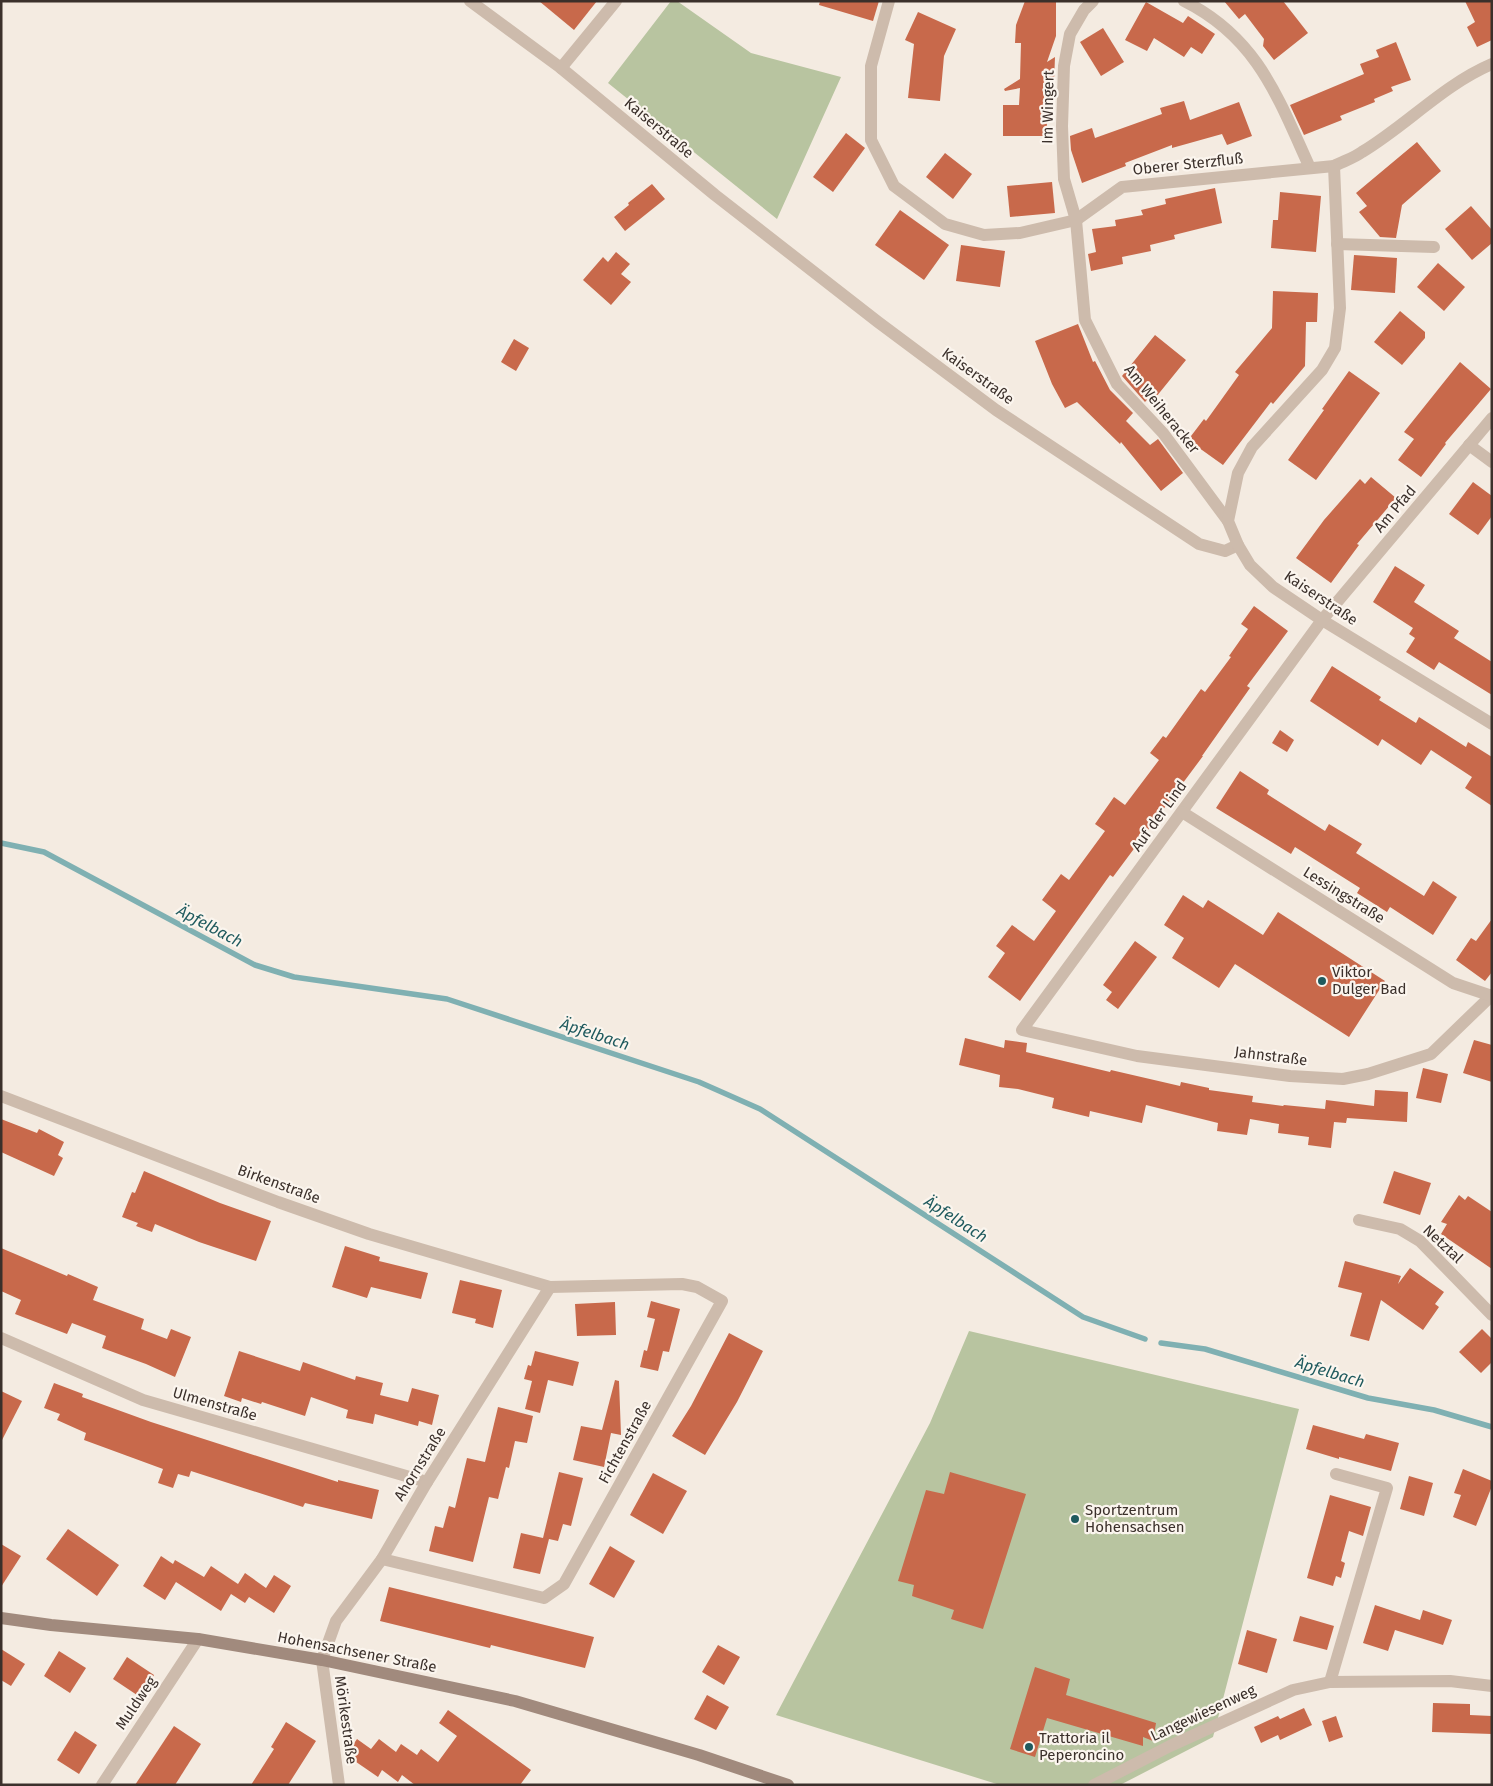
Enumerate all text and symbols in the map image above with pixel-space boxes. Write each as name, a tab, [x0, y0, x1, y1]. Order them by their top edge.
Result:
street label: Im Wingert	[1038, 69, 1058, 144]
street label: Kaiserstraße	[621, 94, 697, 162]
street label: Oberer Sterzfluß	[1132, 149, 1244, 179]
street label: Kaiserstraße	[938, 344, 1018, 408]
street label: Am Weiheracker	[1121, 361, 1203, 457]
street label: Am Pfad	[1370, 482, 1420, 536]
street label: Kaiserstraße	[1281, 567, 1361, 629]
street label: Auf der Lind	[1127, 777, 1191, 855]
street label: Lessingstraße	[1300, 863, 1388, 927]
water label: Äpfelbach	[173, 900, 246, 951]
place label: Viktor Dulger Bad	[1332, 963, 1407, 998]
marker: Viktor Dulger Bad	[1316, 975, 1328, 987]
water label: Äpfelbach	[557, 1014, 632, 1054]
street label: Jahnstraße	[1234, 1043, 1308, 1069]
street label: Birkenstraße	[235, 1161, 323, 1207]
water label: Äpfelbach	[920, 1191, 991, 1246]
street label: Netztal	[1419, 1221, 1467, 1267]
water label: Äpfelbach	[1292, 1352, 1367, 1392]
street label: Ulmenstraße	[171, 1383, 259, 1425]
street label: Fichtenstraße	[595, 1397, 655, 1487]
street label: Ahornstraße	[390, 1424, 450, 1504]
place label: Sportzentrum Hohensachsen	[1085, 1501, 1185, 1536]
marker: Sportzentrum Hohensachsen	[1069, 1513, 1081, 1525]
street label: Hohensachsener Straße	[276, 1628, 438, 1676]
street label: Muldweg	[112, 1673, 160, 1733]
street label: Mörikestraße	[331, 1675, 361, 1765]
street label: Langewiesenweg	[1148, 1681, 1259, 1745]
place label: Trattoria il Peperoncino	[1039, 1729, 1124, 1764]
marker: Trattoria il Peperoncino	[1023, 1741, 1035, 1753]

